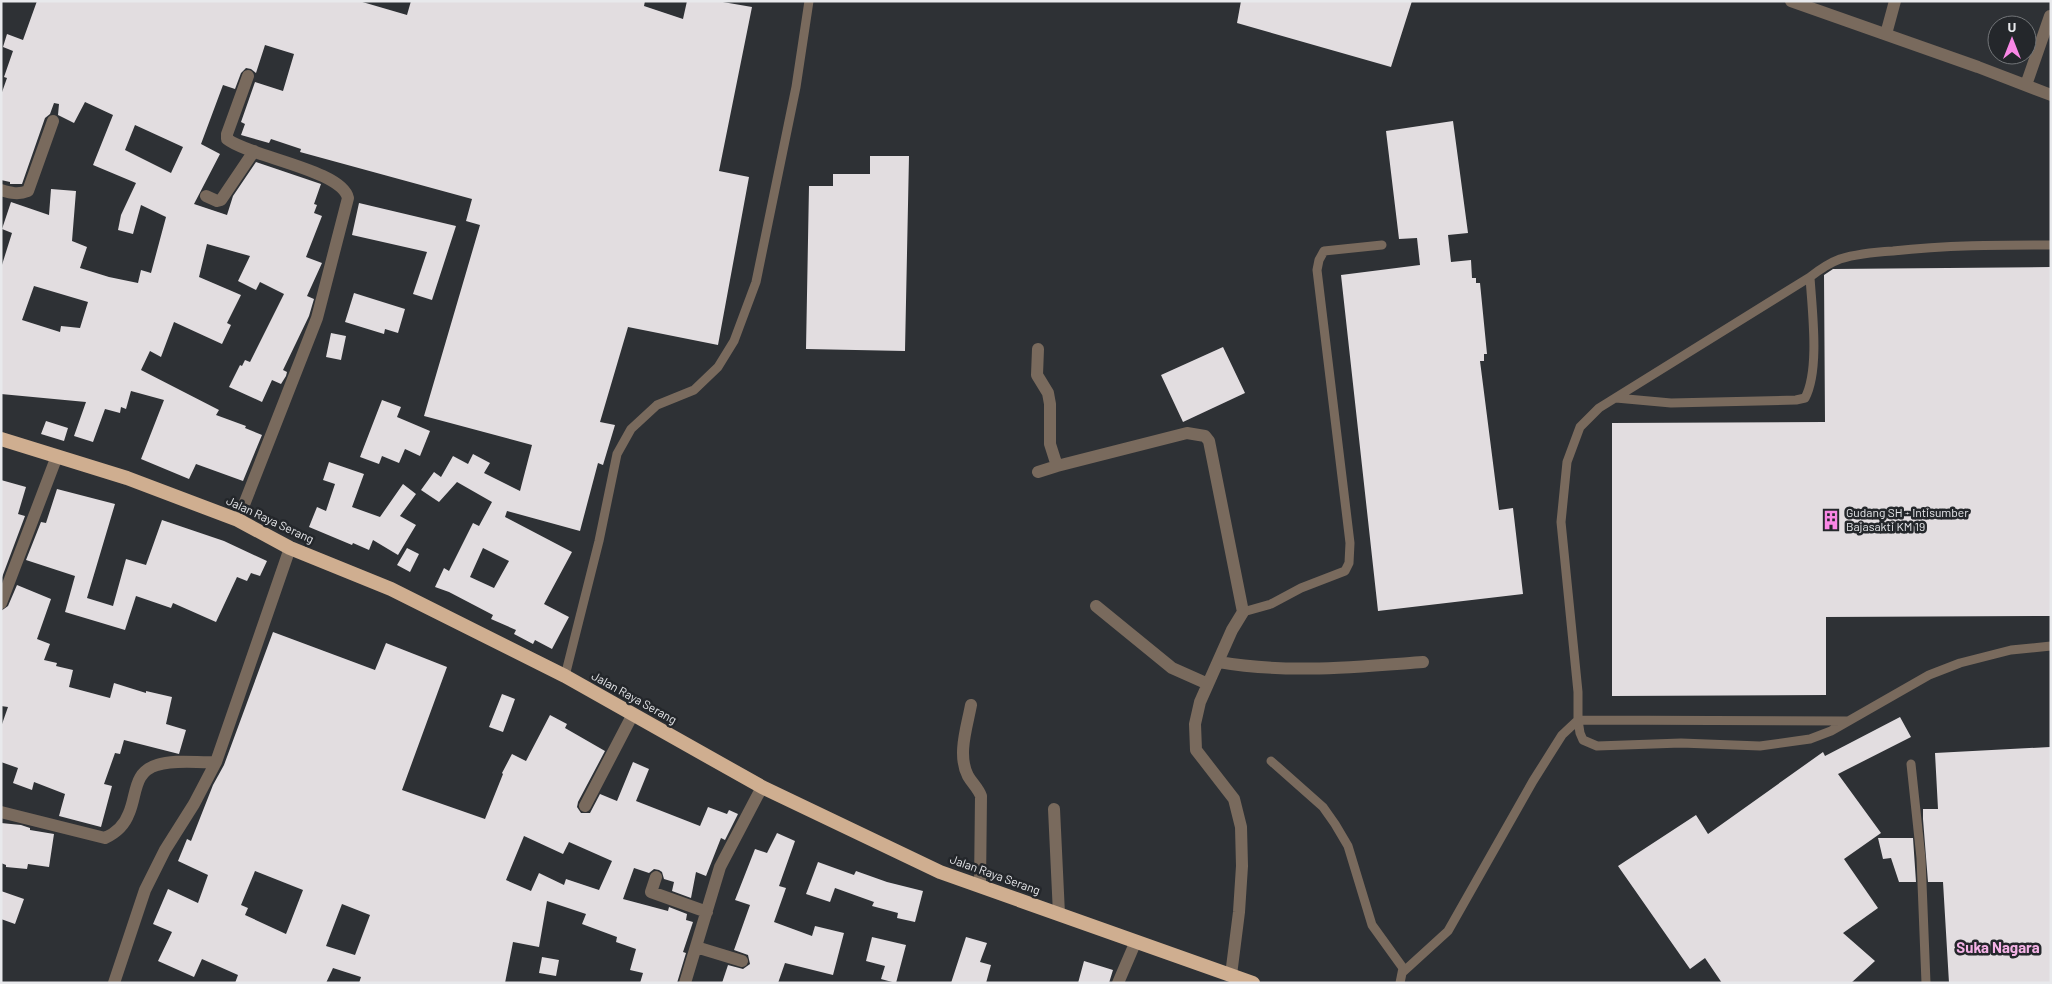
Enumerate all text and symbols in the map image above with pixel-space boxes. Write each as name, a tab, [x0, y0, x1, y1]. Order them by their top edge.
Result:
north arrow	[1987, 15, 2037, 65]
text: U	[2008, 18, 2017, 35]
street label: Jalan Raya Serang	[224, 493, 316, 545]
place label: Gudang SH - Intisumber Bajasakti KM 19	[1846, 505, 1969, 533]
building icon: Gudang SH - Intisumber Bajasakti KM 19	[1820, 509, 1842, 531]
street label: Jalan Raya Serang	[590, 668, 679, 726]
street label: Jalan Raya Serang	[948, 851, 1042, 897]
district label: Suka Nagara	[1956, 938, 2040, 956]

